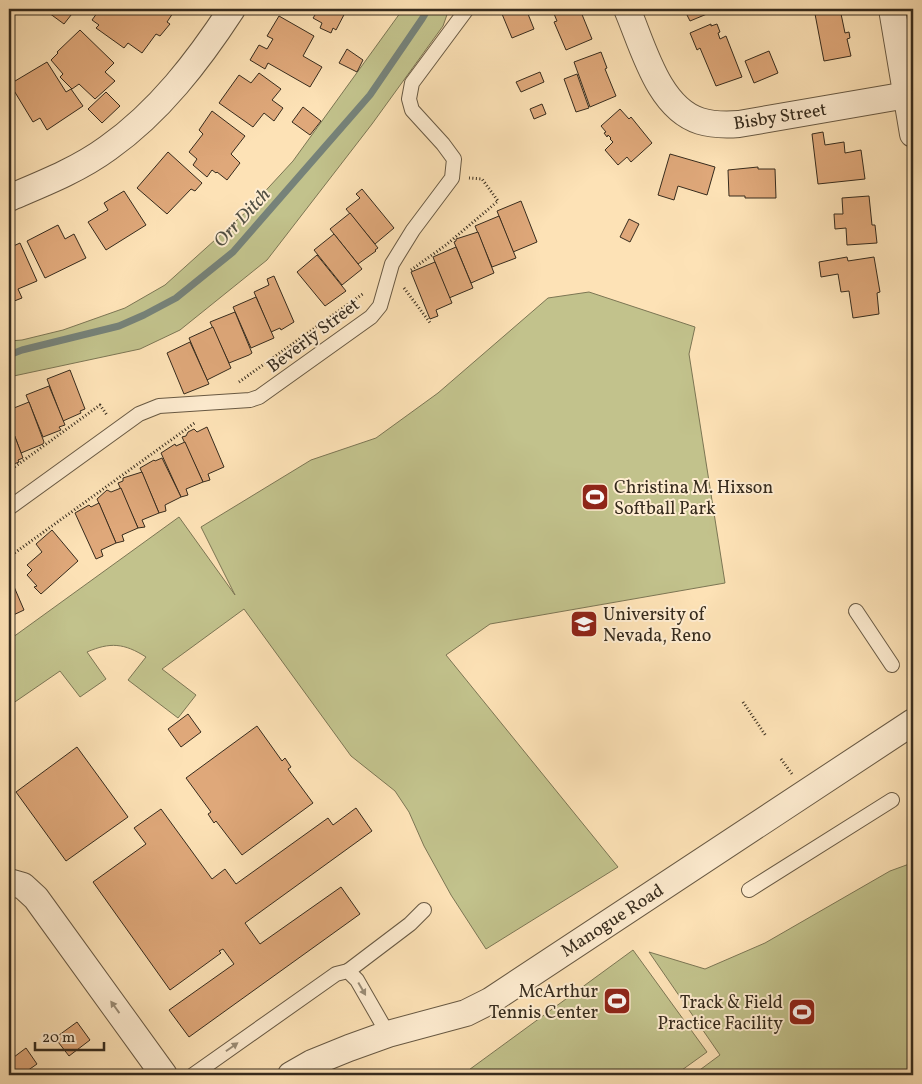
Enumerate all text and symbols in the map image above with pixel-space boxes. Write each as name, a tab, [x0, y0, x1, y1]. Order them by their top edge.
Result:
street label: Bisby Street	[732, 98, 829, 137]
water label: Orr Ditch	[208, 183, 277, 254]
street label: Beverly Street	[262, 293, 365, 379]
place label: Christina M. Hixson Softball Park	[614, 476, 773, 522]
sports icon: Christina M. Hixson Softball Park	[580, 482, 610, 512]
place label: University of Nevada, Reno	[603, 603, 711, 649]
school or university icon: University of Nevada, Reno	[569, 609, 599, 639]
street label: Manogue Road	[556, 879, 669, 964]
place label: McArthur Tennis Center	[489, 980, 598, 1026]
one-way arrow	[358, 982, 367, 995]
sports icon: McArthur Tennis Center	[602, 986, 632, 1016]
place label: Track & Field Practice Facility	[658, 991, 783, 1037]
sports icon: Track & Field Practice Facility	[787, 997, 817, 1027]
one-way arrow	[110, 1000, 120, 1014]
scale bar	[35, 1019, 104, 1051]
text: 20 m	[42, 1028, 75, 1049]
one-way arrow	[226, 1042, 239, 1052]

